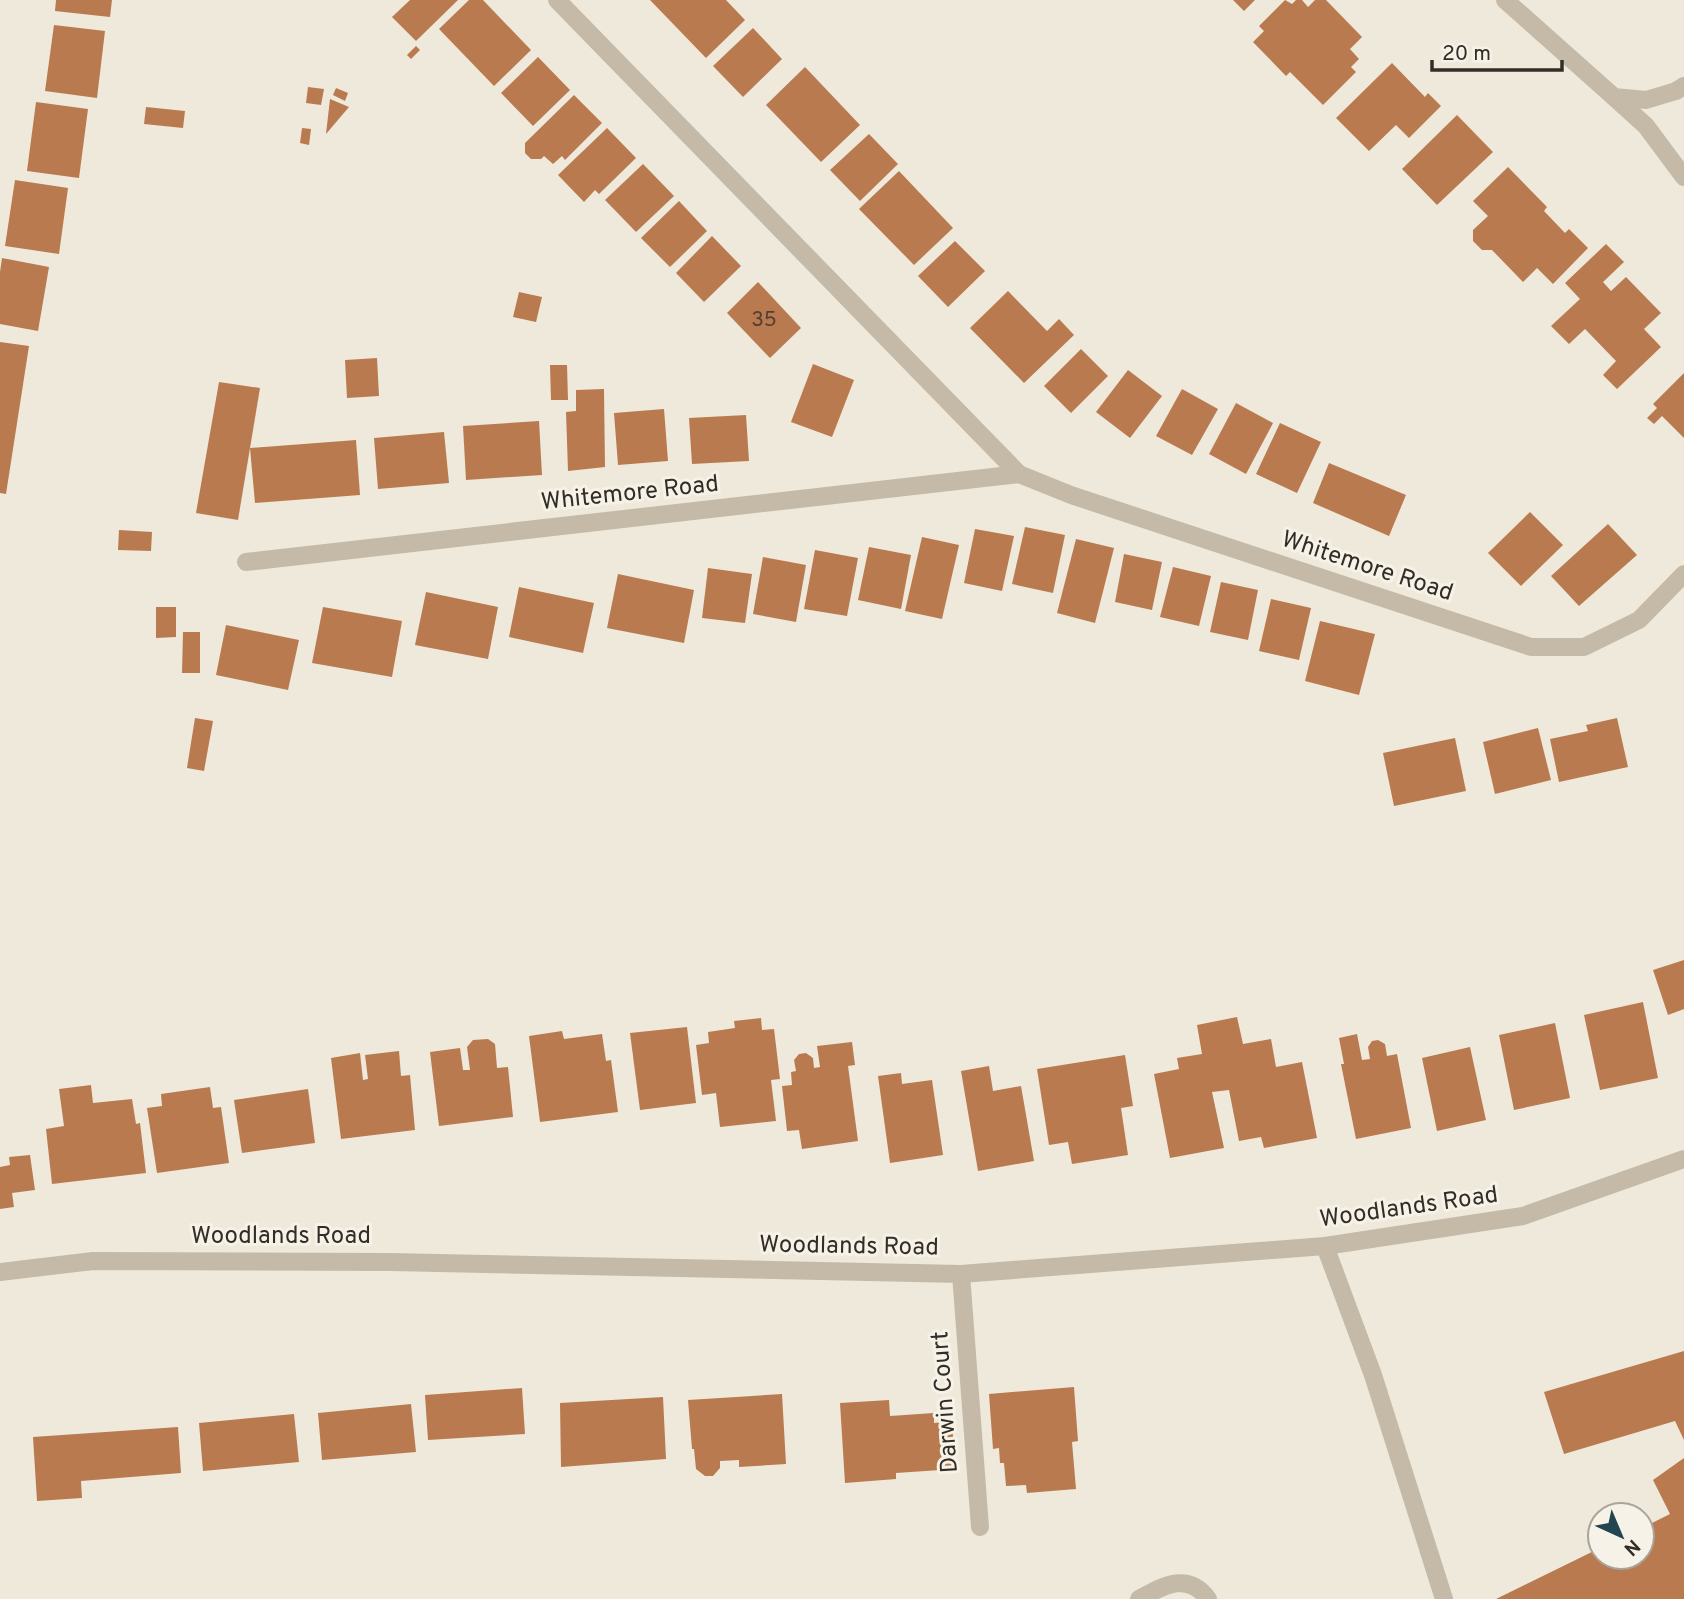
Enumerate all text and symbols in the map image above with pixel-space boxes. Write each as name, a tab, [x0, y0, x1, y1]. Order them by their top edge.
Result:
scale bar	[1432, 28, 1562, 72]
text: 20 m	[1442, 41, 1491, 68]
house number: 35	[751, 307, 777, 334]
street label: Whitemore Road	[540, 470, 720, 518]
street label: Whitemore Road	[1277, 525, 1457, 609]
street label: Woodlands Road	[1318, 1181, 1500, 1235]
street label: Woodlands Road	[191, 1222, 371, 1252]
street label: Woodlands Road	[759, 1230, 939, 1264]
street label: Darwin Court	[926, 1330, 966, 1474]
north arrow	[1586, 1501, 1656, 1571]
text: N	[1618, 1533, 1645, 1560]

